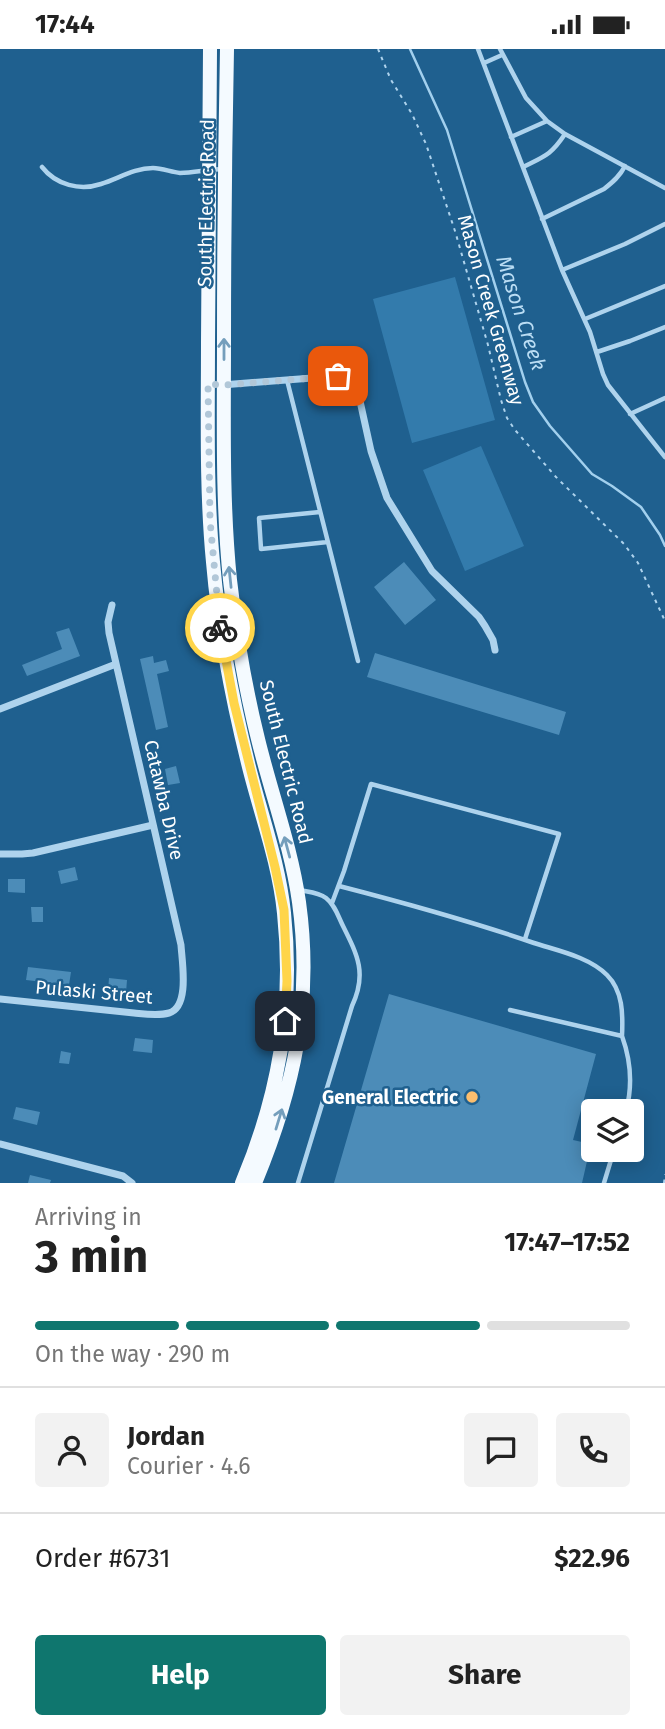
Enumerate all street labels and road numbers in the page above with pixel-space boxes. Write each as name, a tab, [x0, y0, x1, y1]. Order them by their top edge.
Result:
street label: South Electric Road	[193, 119, 219, 287]
street label: Mason Creek Greenway	[453, 212, 529, 408]
street label: South Electric Road	[255, 678, 317, 846]
street label: Catawba Drive	[139, 738, 189, 862]
street label: Pulaski Street	[34, 975, 154, 1009]

